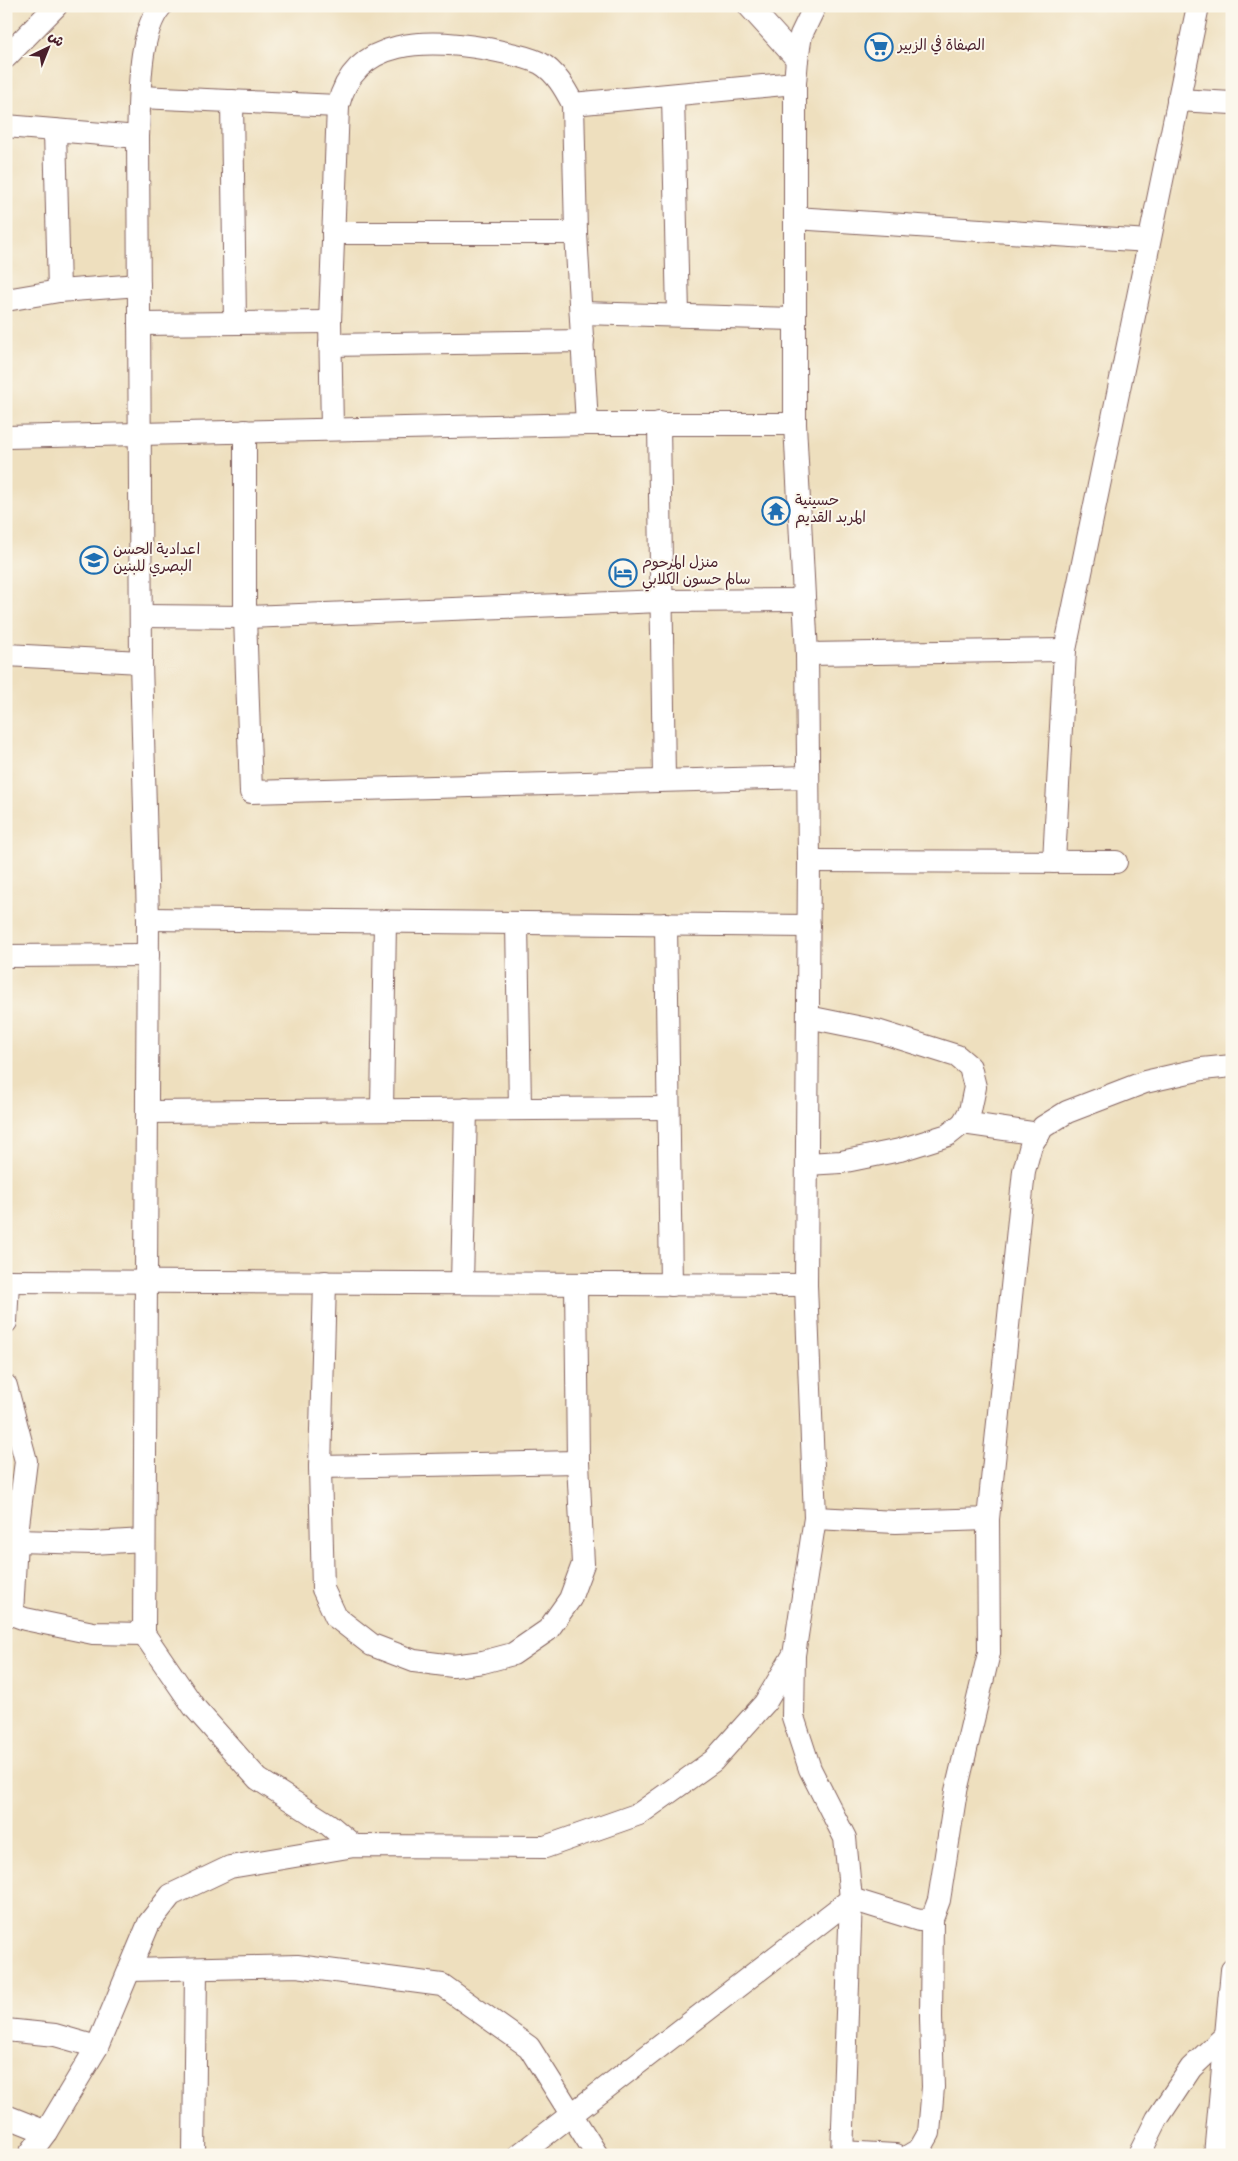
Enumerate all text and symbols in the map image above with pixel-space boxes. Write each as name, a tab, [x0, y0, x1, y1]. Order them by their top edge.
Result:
north arrow	[22, 22, 72, 72]
text: ش	[44, 29, 67, 52]
supermarket icon: الصفاة في الزبير	[864, 32, 894, 62]
place label: الصفاة في الزبير	[896, 35, 985, 56]
place label: حسينية المربد القديم	[795, 493, 866, 528]
temple icon: حسينية المربد القديم	[761, 496, 791, 526]
place label: اعدادية الحسن البصري للبنين	[113, 542, 200, 577]
school or university icon: اعدادية الحسن البصري للبنين	[79, 545, 109, 575]
place label: منزل المرحوم سالم حسون الكلابي	[642, 555, 751, 592]
hotel icon: منزل المرحوم سالم حسون الكلابي	[608, 558, 638, 588]

